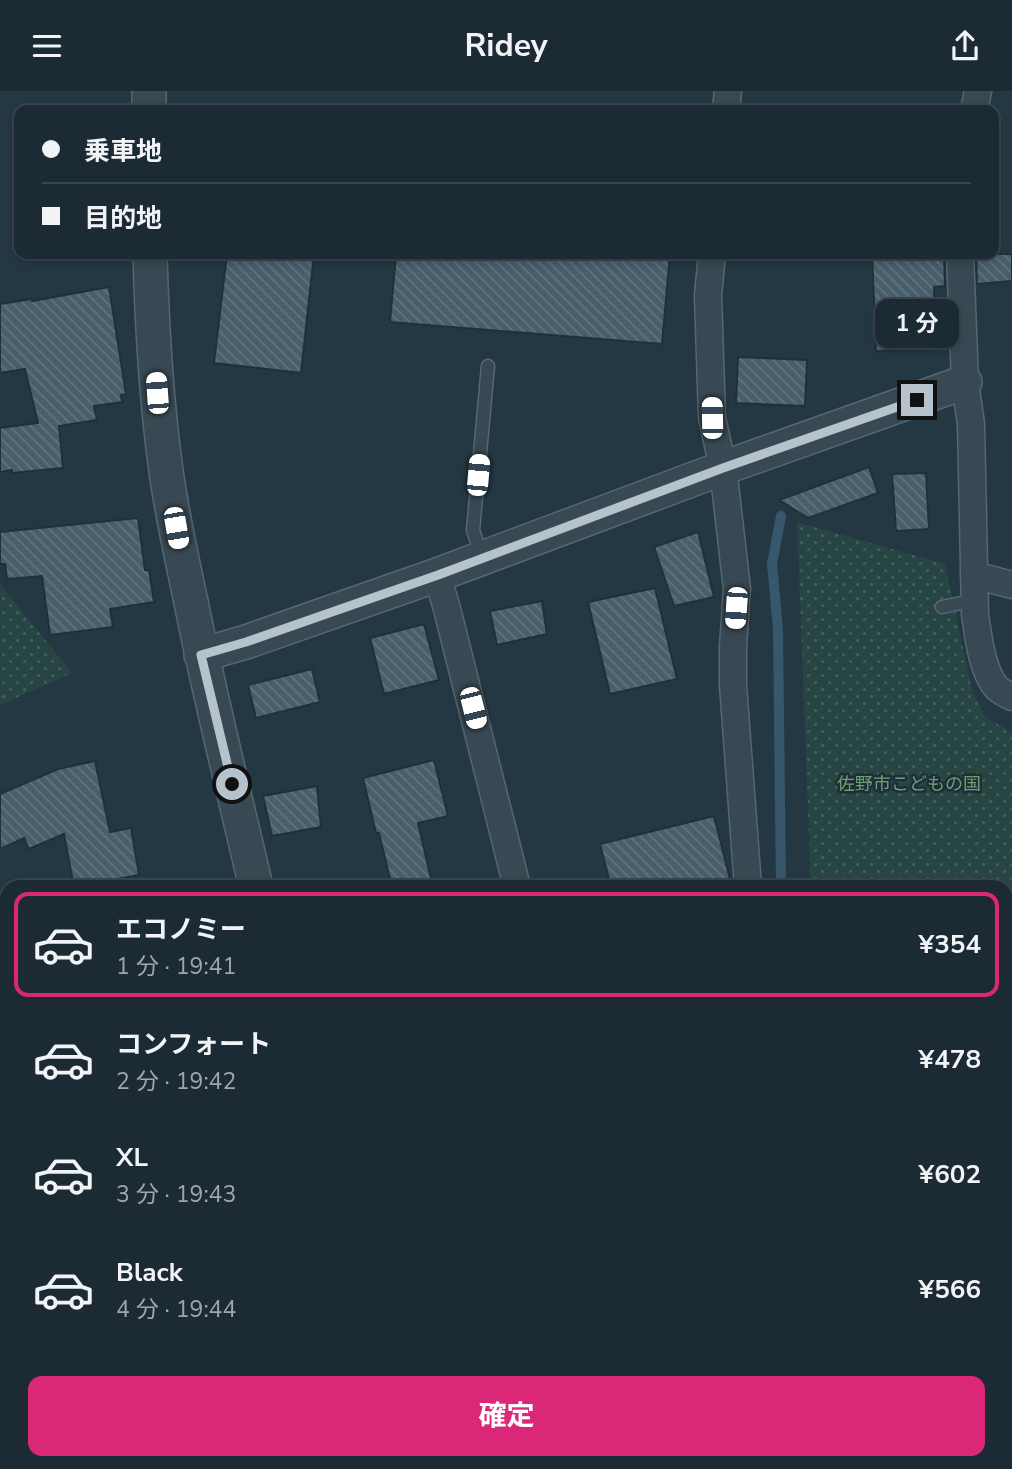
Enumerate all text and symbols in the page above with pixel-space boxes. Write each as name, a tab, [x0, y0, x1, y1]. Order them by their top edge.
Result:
text: Ridey	[464, 24, 548, 67]
icon: menu	[28, 27, 66, 65]
icon: share	[946, 27, 984, 65]
text: 乗車地	[84, 134, 162, 169]
text: 目的地	[84, 201, 162, 236]
callout: 1 分	[875, 299, 959, 347]
text: 1 分	[895, 308, 939, 339]
car	[146, 371, 169, 415]
route end	[901, 384, 933, 416]
car	[702, 397, 723, 439]
car	[466, 453, 491, 497]
car	[163, 505, 190, 551]
car	[725, 586, 748, 630]
car	[458, 685, 489, 731]
route start	[216, 768, 248, 800]
park label: 佐野市こどもの国	[837, 772, 981, 796]
text: エコノミー	[116, 912, 246, 947]
icon: car	[32, 913, 95, 976]
text: ¥354	[919, 927, 981, 962]
text: 1 分 · 19:41	[116, 951, 236, 982]
text: コンフォート	[116, 1027, 271, 1062]
icon: car	[32, 1028, 95, 1091]
text: ¥478	[919, 1042, 981, 1077]
text: 2 分 · 19:42	[116, 1066, 236, 1097]
text: XL	[116, 1140, 148, 1175]
icon: car	[32, 1143, 95, 1206]
text: ¥602	[919, 1157, 981, 1192]
text: 3 分 · 19:43	[116, 1179, 236, 1210]
text: Black	[116, 1255, 183, 1290]
icon: car	[32, 1258, 95, 1321]
text: ¥566	[919, 1272, 981, 1307]
text: 4 分 · 19:44	[116, 1294, 236, 1325]
button: 確定	[28, 1376, 985, 1456]

